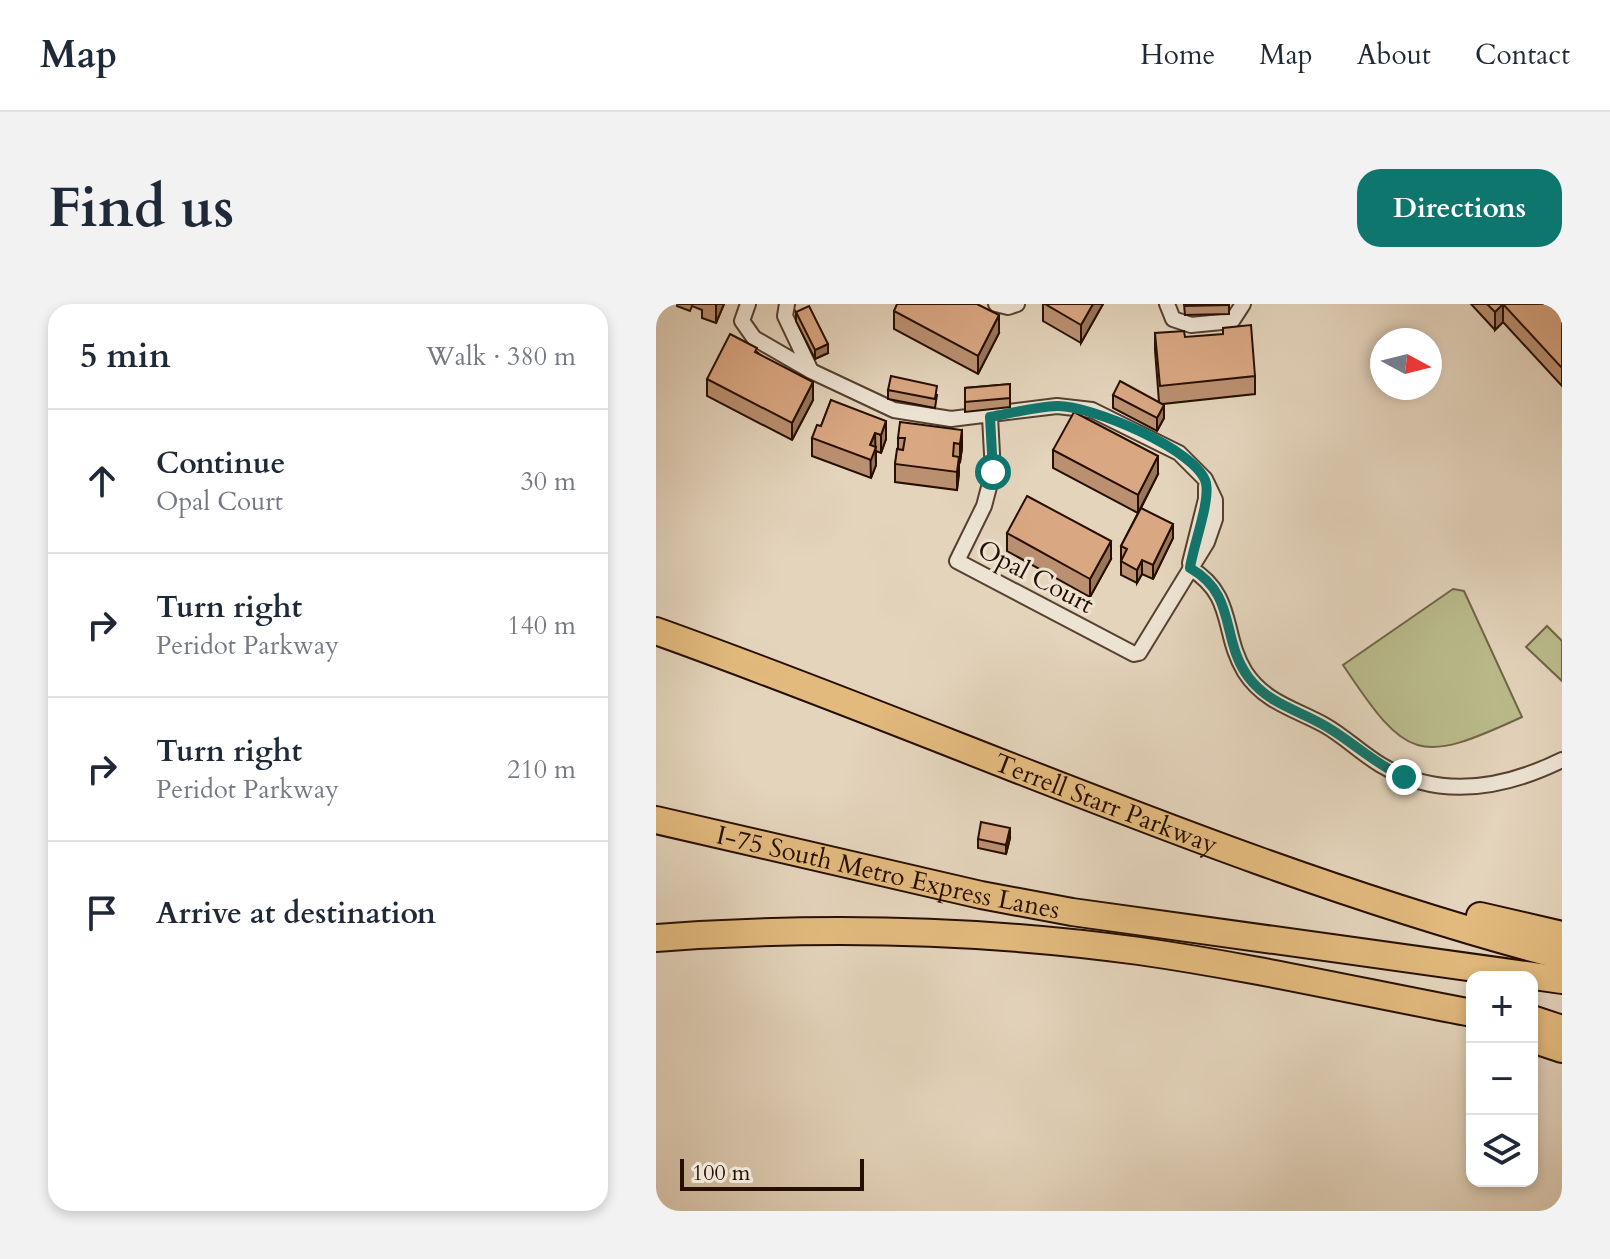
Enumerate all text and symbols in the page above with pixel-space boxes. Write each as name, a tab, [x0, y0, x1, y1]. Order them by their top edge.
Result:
text: Map	[40, 29, 117, 81]
text: Home	[1140, 36, 1215, 74]
text: Map	[1259, 36, 1313, 74]
text: About	[1357, 36, 1431, 74]
text: Contact	[1475, 36, 1570, 74]
button: Directions	[1357, 169, 1562, 247]
text: Find us	[48, 171, 234, 246]
north arrow	[1370, 328, 1442, 400]
text: 5 min	[80, 333, 171, 379]
text: Walk · 380 m	[426, 339, 576, 374]
text: Continue	[156, 443, 285, 484]
route start	[975, 454, 1011, 490]
icon: ahead	[80, 459, 124, 503]
text: 30 m	[520, 464, 576, 499]
text: Opal Court	[156, 484, 283, 519]
street label: Opal Court	[971, 531, 1100, 622]
text: Turn right	[156, 587, 302, 628]
icon: right	[80, 603, 124, 647]
text: 140 m	[507, 608, 576, 643]
text: Peridot Parkway	[156, 628, 339, 663]
text: Turn right	[156, 731, 302, 772]
street label: Terrell Starr Parkway	[989, 745, 1223, 862]
icon: right	[80, 747, 124, 791]
text: 210 m	[507, 752, 576, 787]
route end	[1386, 759, 1422, 795]
text: Peridot Parkway	[156, 772, 339, 807]
street label: I-75 South Metro Express Lanes	[713, 818, 1063, 927]
icon: arrive	[80, 891, 124, 935]
text: Arrive at destination	[156, 893, 436, 934]
map controls	[1466, 971, 1538, 1187]
button: +	[1466, 971, 1538, 1043]
button: −	[1466, 1043, 1538, 1115]
button: layers	[1466, 1115, 1538, 1187]
scale bar	[680, 1155, 864, 1191]
text: 100 m	[692, 1158, 750, 1188]

